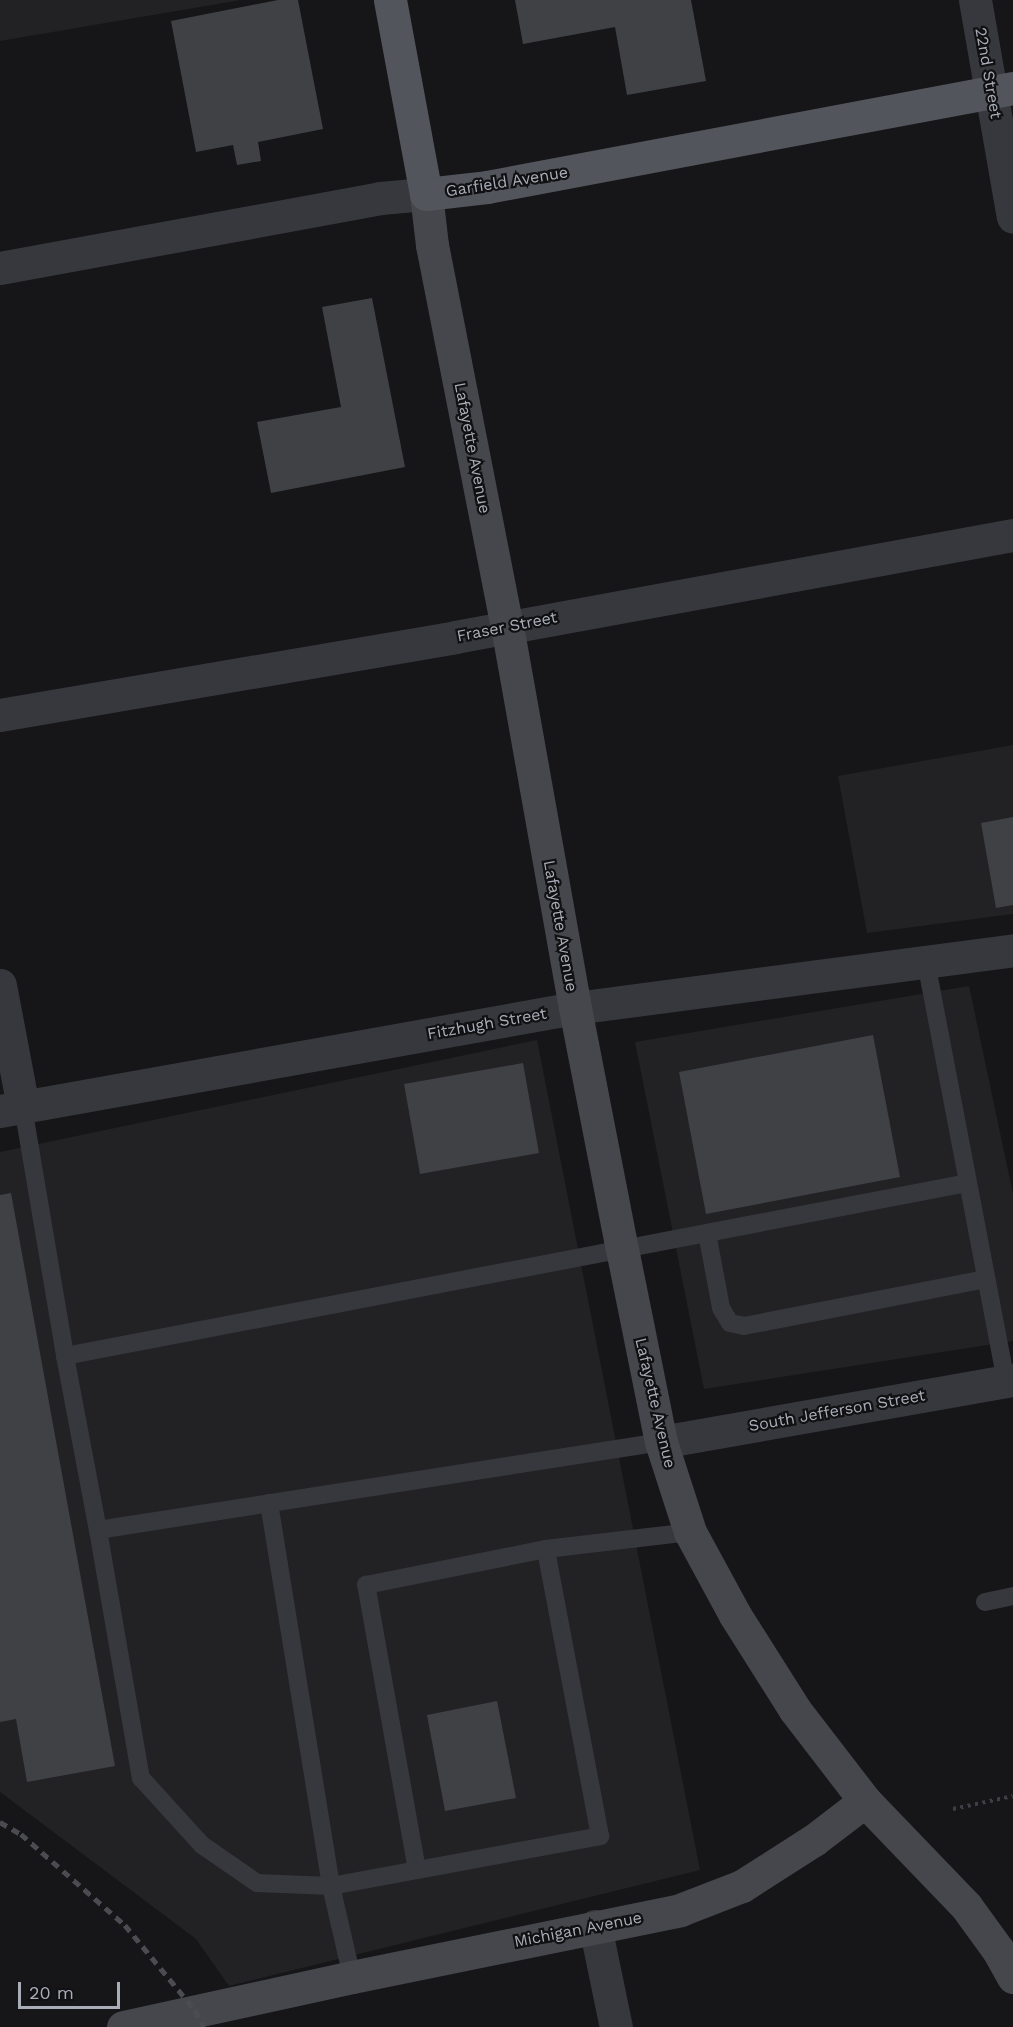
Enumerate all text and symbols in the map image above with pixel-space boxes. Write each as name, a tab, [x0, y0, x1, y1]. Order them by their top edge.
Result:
street label: 22nd Street	[971, 26, 1005, 120]
street label: Garfield Avenue	[444, 163, 570, 201]
street label: Lafayette Avenue	[450, 380, 494, 516]
street label: Fraser Street	[455, 608, 559, 646]
street label: Lafayette Avenue	[539, 858, 581, 994]
street label: Fitzhugh Street	[426, 1004, 548, 1044]
street label: Lafayette Avenue	[631, 1336, 679, 1470]
street label: South Jefferson Street	[747, 1386, 927, 1436]
street label: Michigan Avenue	[512, 1908, 644, 1952]
scale bar	[21, 1970, 123, 2008]
text: 20 m	[29, 1982, 74, 2003]

